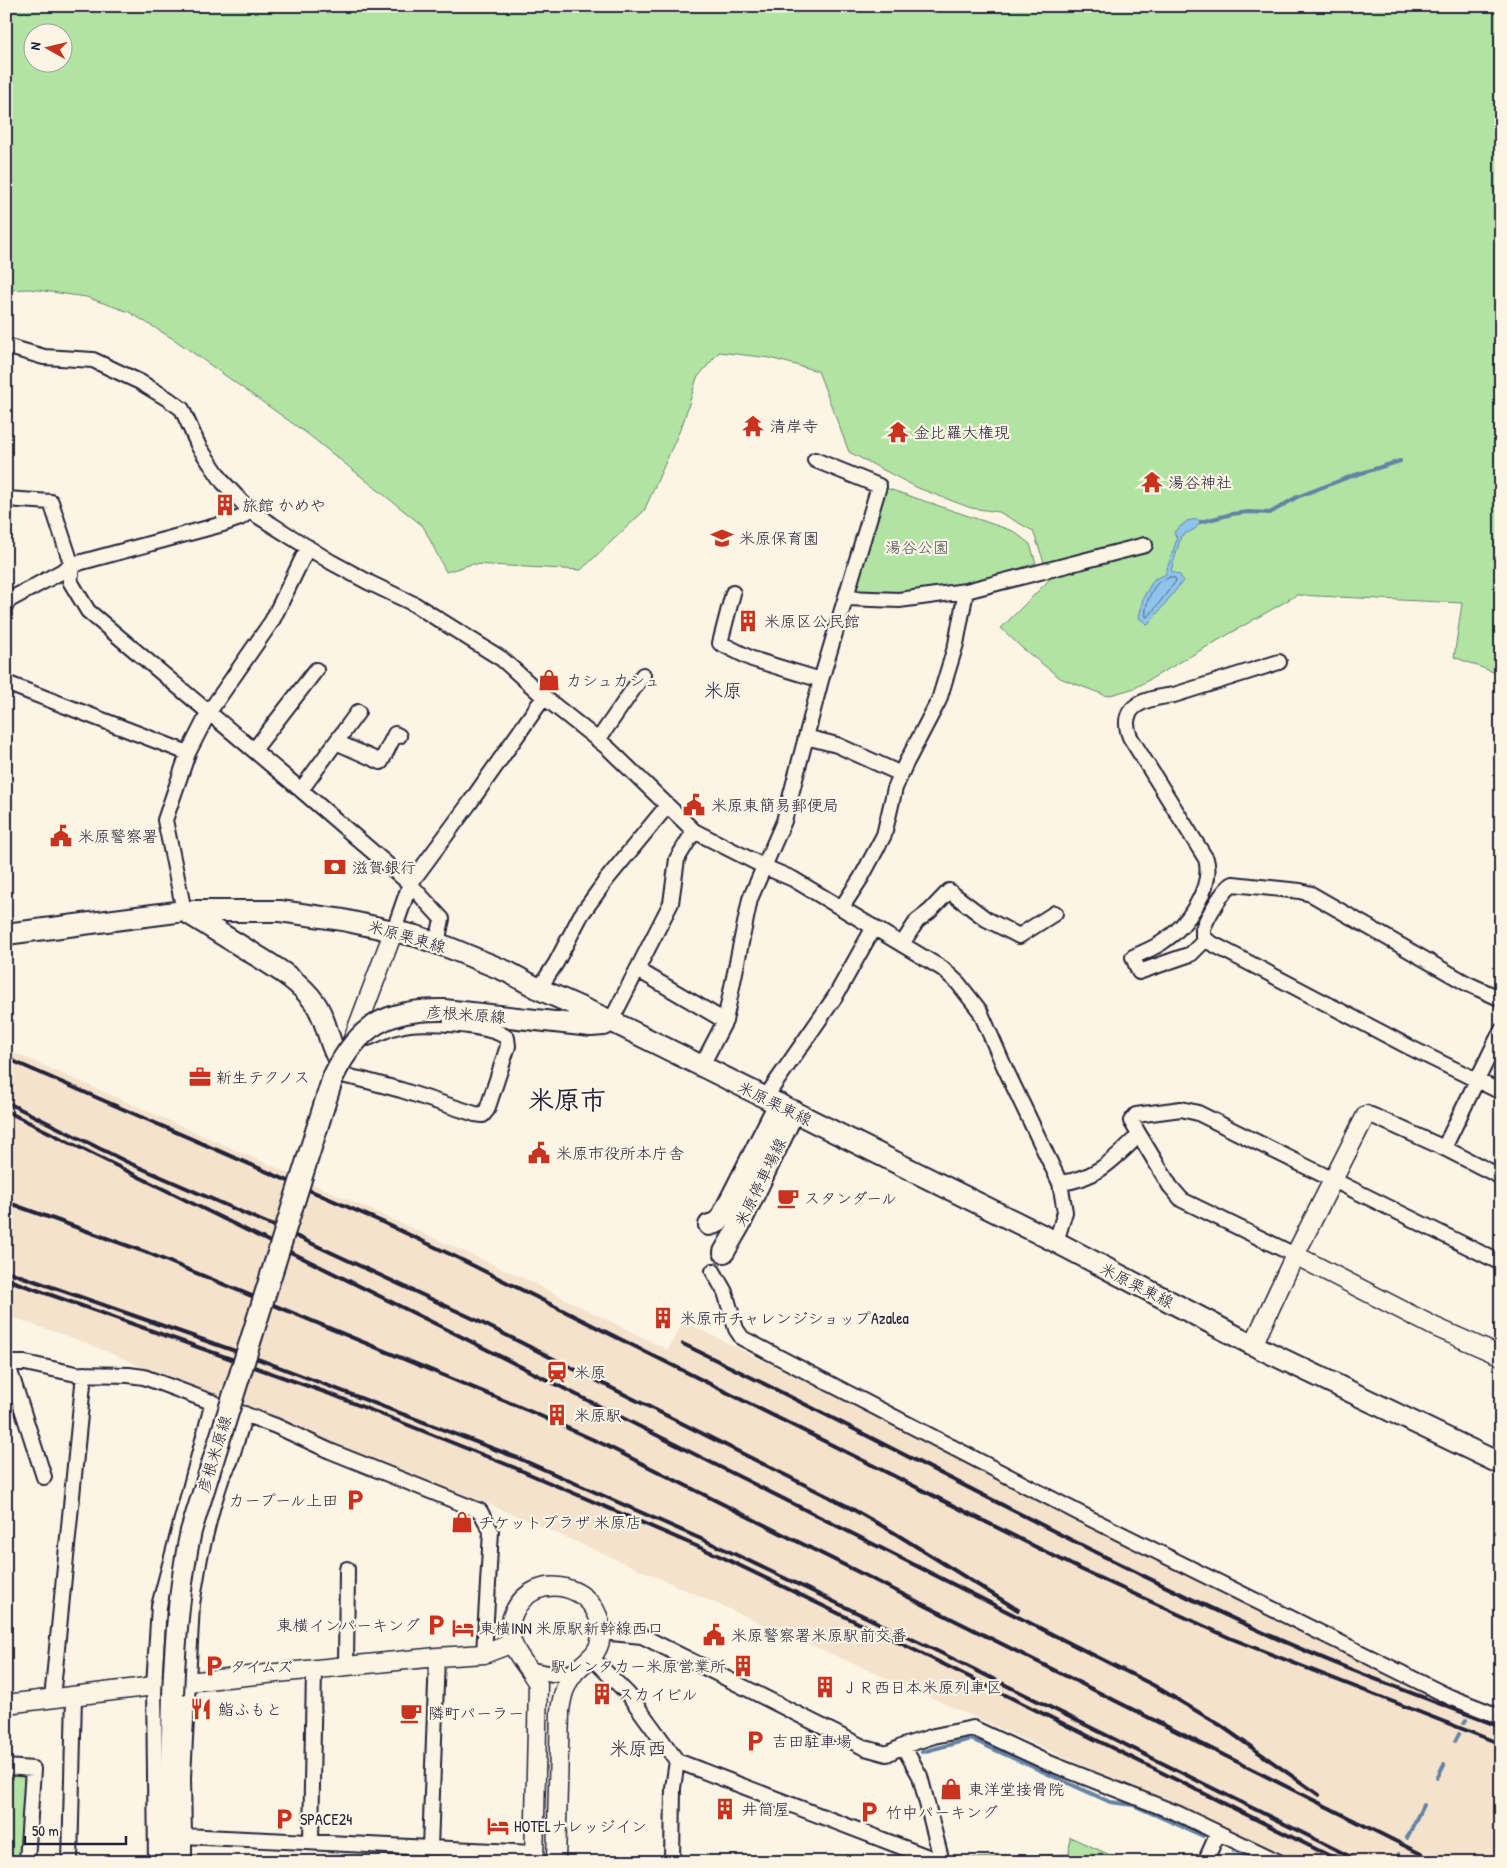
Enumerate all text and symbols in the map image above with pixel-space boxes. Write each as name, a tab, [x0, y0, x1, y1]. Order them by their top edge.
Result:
north arrow	[22, 22, 72, 72]
text: N	[25, 41, 45, 51]
temple icon: 清岸寺	[740, 413, 766, 439]
place label: 清岸寺	[770, 415, 818, 437]
temple icon: 金比羅大権現	[885, 419, 911, 445]
place label: 金比羅大権現	[914, 421, 1010, 443]
temple icon: 湯谷神社	[1139, 469, 1165, 495]
place label: 湯谷神社	[1168, 471, 1232, 493]
building icon: 旅館 かめや	[212, 492, 238, 518]
place label: 旅館 かめや	[242, 494, 326, 516]
school or university icon: 米原保育園	[709, 525, 735, 551]
place label: 米原保育園	[739, 527, 819, 549]
park label: 湯谷公園	[885, 536, 949, 558]
building icon: 米原区公民館	[735, 608, 761, 634]
place label: 米原区公民館	[764, 610, 860, 632]
shop icon: カシュカシュ	[536, 667, 562, 693]
place label: カシュカシュ	[566, 669, 660, 691]
district label: 米原	[704, 677, 742, 703]
public building icon: 米原東簡易郵便局	[681, 792, 707, 818]
place label: 米原東簡易郵便局	[711, 794, 839, 816]
public building icon: 米原警察署	[48, 823, 74, 849]
place label: 米原警察署	[78, 825, 158, 847]
bank icon: 滋賀銀行	[322, 854, 348, 880]
place label: 滋賀銀行	[352, 856, 416, 878]
street label: 米原栗東線	[366, 914, 448, 958]
street label: 彦根米原線	[425, 1000, 507, 1028]
office icon: 新生テクノス	[187, 1064, 213, 1090]
place label: 新生テクノス	[216, 1066, 310, 1088]
street label: 米原栗東線	[734, 1076, 816, 1130]
district label: 米原市	[528, 1082, 606, 1117]
street label: 米原停車場線	[729, 1134, 791, 1230]
public building icon: 米原市役所本庁舎	[526, 1140, 552, 1166]
place label: 米原市役所本庁舎	[556, 1142, 684, 1164]
cafe icon: スタンダール	[775, 1185, 801, 1211]
place label: スタンダール	[804, 1187, 897, 1209]
street label: 米原栗東線	[1096, 1257, 1178, 1313]
building icon: 米原市チャレンジショップAzalea	[650, 1305, 676, 1331]
place label: 米原市チャレンジショップAzalea	[680, 1307, 909, 1329]
station icon: 米原	[544, 1359, 570, 1385]
place label: 米原	[574, 1361, 606, 1383]
building icon: 米原駅	[544, 1402, 570, 1428]
place label: 米原駅	[574, 1404, 622, 1426]
street label: 彦根米原線	[192, 1413, 236, 1495]
parking icon: カープール上田	[342, 1487, 368, 1513]
place label: カープール上田	[229, 1489, 338, 1511]
shop icon: チケットプラザ 米原店	[449, 1509, 475, 1535]
place label: チケットプラザ 米原店	[478, 1511, 642, 1533]
parking icon: 東横インパーキング	[423, 1612, 449, 1638]
place label: 東横インパーキング	[277, 1614, 420, 1636]
hotel icon: 東横INN 米原駅新幹線西口	[450, 1615, 476, 1641]
place label: 東横INN 米原駅新幹線西口	[479, 1617, 663, 1639]
public building icon: 米原警察署米原駅前交番	[701, 1622, 727, 1648]
place label: 米原警察署米原駅前交番	[731, 1624, 907, 1646]
parking icon: タイムズ	[201, 1653, 227, 1679]
building icon: 駅レンタカー米原営業所	[730, 1653, 756, 1679]
place label: タイムズ	[230, 1655, 293, 1677]
place label: 駅レンタカー米原営業所	[551, 1655, 726, 1677]
building icon: ＪＲ西日本米原列車区	[812, 1674, 838, 1700]
place label: ＪＲ西日本米原列車区	[842, 1676, 1002, 1698]
building icon: スカイビル	[589, 1681, 615, 1707]
place label: スカイビル	[618, 1683, 698, 1705]
restaurant icon: 鮨ふもと	[188, 1696, 214, 1722]
place label: 鮨ふもと	[218, 1698, 282, 1720]
cafe icon: 隣町パーラー	[398, 1700, 424, 1726]
place label: 隣町パーラー	[428, 1702, 524, 1724]
parking icon: 吉田駐車場	[742, 1728, 768, 1754]
place label: 吉田駐車場	[772, 1730, 852, 1752]
district label: 米原西	[609, 1735, 667, 1761]
shop icon: 東洋堂接骨院	[938, 1776, 964, 1802]
place label: 東洋堂接骨院	[968, 1778, 1064, 1800]
building icon: 井筒屋	[712, 1796, 738, 1822]
place label: 井筒屋	[742, 1798, 790, 1820]
parking icon: 竹中パーキング	[856, 1799, 882, 1825]
place label: 竹中パーキング	[886, 1801, 998, 1823]
parking icon: SPACE24	[271, 1806, 297, 1832]
place label: SPACE24	[300, 1808, 352, 1830]
scale bar	[25, 1813, 126, 1845]
hotel icon: HOTELナレッジイン	[485, 1813, 511, 1839]
place label: HOTELナレッジイン	[514, 1815, 647, 1837]
text: 50 m	[32, 1820, 59, 1841]

